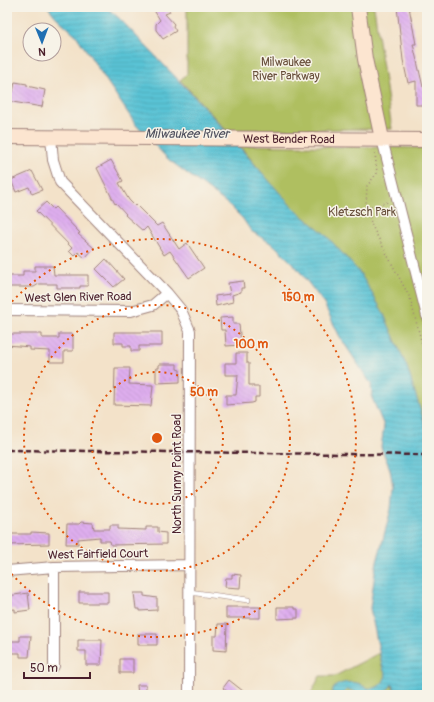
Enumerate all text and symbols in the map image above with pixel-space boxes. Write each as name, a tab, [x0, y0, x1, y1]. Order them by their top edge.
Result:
north arrow	[22, 22, 62, 62]
text: N	[38, 45, 46, 58]
park label: Milwaukee River Parkway	[252, 55, 320, 84]
water label: Milwaukee River	[145, 126, 231, 142]
street label: West Bender Road	[243, 132, 335, 147]
park label: Kletzsch Park	[328, 205, 396, 220]
street label: West Glen River Road	[24, 289, 132, 306]
text: 150 m	[282, 290, 315, 305]
text: 100 m	[234, 337, 269, 352]
text: 50 m	[190, 385, 218, 400]
street label: North Sunny Point Road	[170, 414, 185, 534]
centre of rings	[150, 431, 164, 445]
street label: West Fairfield Court	[48, 546, 149, 563]
scale bar	[24, 654, 90, 680]
text: 50 m	[30, 661, 58, 676]

